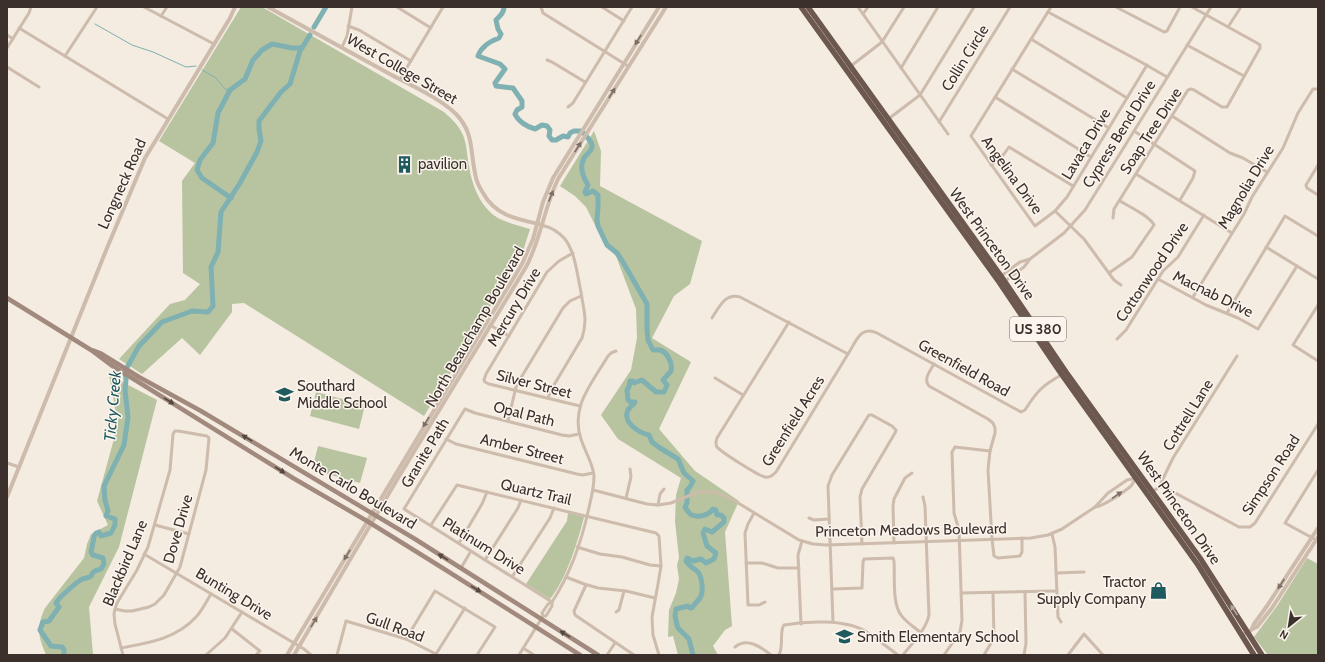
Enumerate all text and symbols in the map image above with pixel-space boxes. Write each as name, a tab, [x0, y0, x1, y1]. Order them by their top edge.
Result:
street label: Collin Circle	[938, 21, 993, 94]
street label: West College Street	[343, 30, 461, 108]
one-way arrow	[634, 35, 642, 45]
street label: Cypress Bend Drive	[1079, 77, 1160, 191]
street label: Soap Tree Drive	[1116, 84, 1186, 178]
one-way arrow	[608, 87, 615, 99]
street label: Lavaca Drive	[1058, 105, 1114, 183]
street label: Angelina Drive	[978, 132, 1047, 218]
street label: Longneck Road	[94, 136, 150, 232]
one-way arrow	[574, 142, 582, 152]
street label: Magnolia Drive	[1214, 142, 1278, 232]
building icon: pavilion	[395, 154, 415, 174]
place label: pavilion	[418, 155, 467, 173]
street label: West Princeton Drive	[945, 185, 1039, 304]
one-way arrow	[548, 189, 554, 201]
street label: Cottonwood Drive	[1112, 218, 1192, 325]
street label: North Beauchamp Boulevard	[422, 244, 528, 410]
street label: Mercury Drive	[484, 264, 545, 349]
street label: Macnab Drive	[1170, 267, 1256, 321]
road number: US 380	[1010, 317, 1066, 341]
street label: Greenfield Road	[915, 335, 1013, 401]
street label: Silver Street	[495, 366, 573, 402]
water label: Ticky Creek	[100, 369, 125, 442]
street label: Greenfield Acres	[758, 372, 828, 470]
street label: Cottrell Lane	[1159, 376, 1217, 454]
place label: Southard Middle School	[297, 377, 388, 412]
school or university icon: Southard Middle School	[274, 385, 294, 405]
one-way arrow	[164, 397, 174, 405]
street label: Opal Path	[491, 398, 557, 430]
street label: Granite Path	[397, 415, 453, 491]
one-way arrow	[423, 416, 430, 428]
street label: Amber Street	[479, 430, 565, 468]
street label: Simpson Road	[1238, 431, 1304, 519]
one-way arrow	[241, 435, 253, 442]
street label: Monte Carlo Boulevard	[287, 443, 419, 533]
street label: West Princeton Drive	[1133, 448, 1225, 568]
one-way arrow	[274, 466, 285, 474]
street label: Quartz Trail	[499, 475, 574, 509]
one-way arrow	[1112, 491, 1122, 499]
street label: Dove Drive	[160, 492, 197, 566]
street label: Platinum Drive	[439, 514, 529, 579]
street label: Blackbird Lane	[99, 517, 151, 609]
street label: Princeton Meadows Boulevard	[815, 519, 1007, 541]
one-way arrow	[343, 549, 350, 561]
one-way arrow	[438, 553, 448, 561]
street label: Bunting Drive	[192, 564, 276, 624]
place label: Tractor Supply Company	[1037, 573, 1146, 608]
one-way arrow	[1278, 578, 1285, 590]
shop icon: Tractor Supply Company	[1149, 581, 1169, 601]
one-way arrow	[470, 586, 482, 593]
one-way arrow	[1230, 605, 1238, 615]
north arrow	[1269, 606, 1309, 646]
street label: Gull Road	[363, 608, 427, 646]
one-way arrow	[311, 616, 318, 628]
school or university icon: Smith Elementary School	[834, 627, 854, 647]
text: N	[1277, 627, 1291, 643]
place label: Smith Elementary School	[857, 628, 1019, 646]
one-way arrow	[560, 630, 570, 638]

